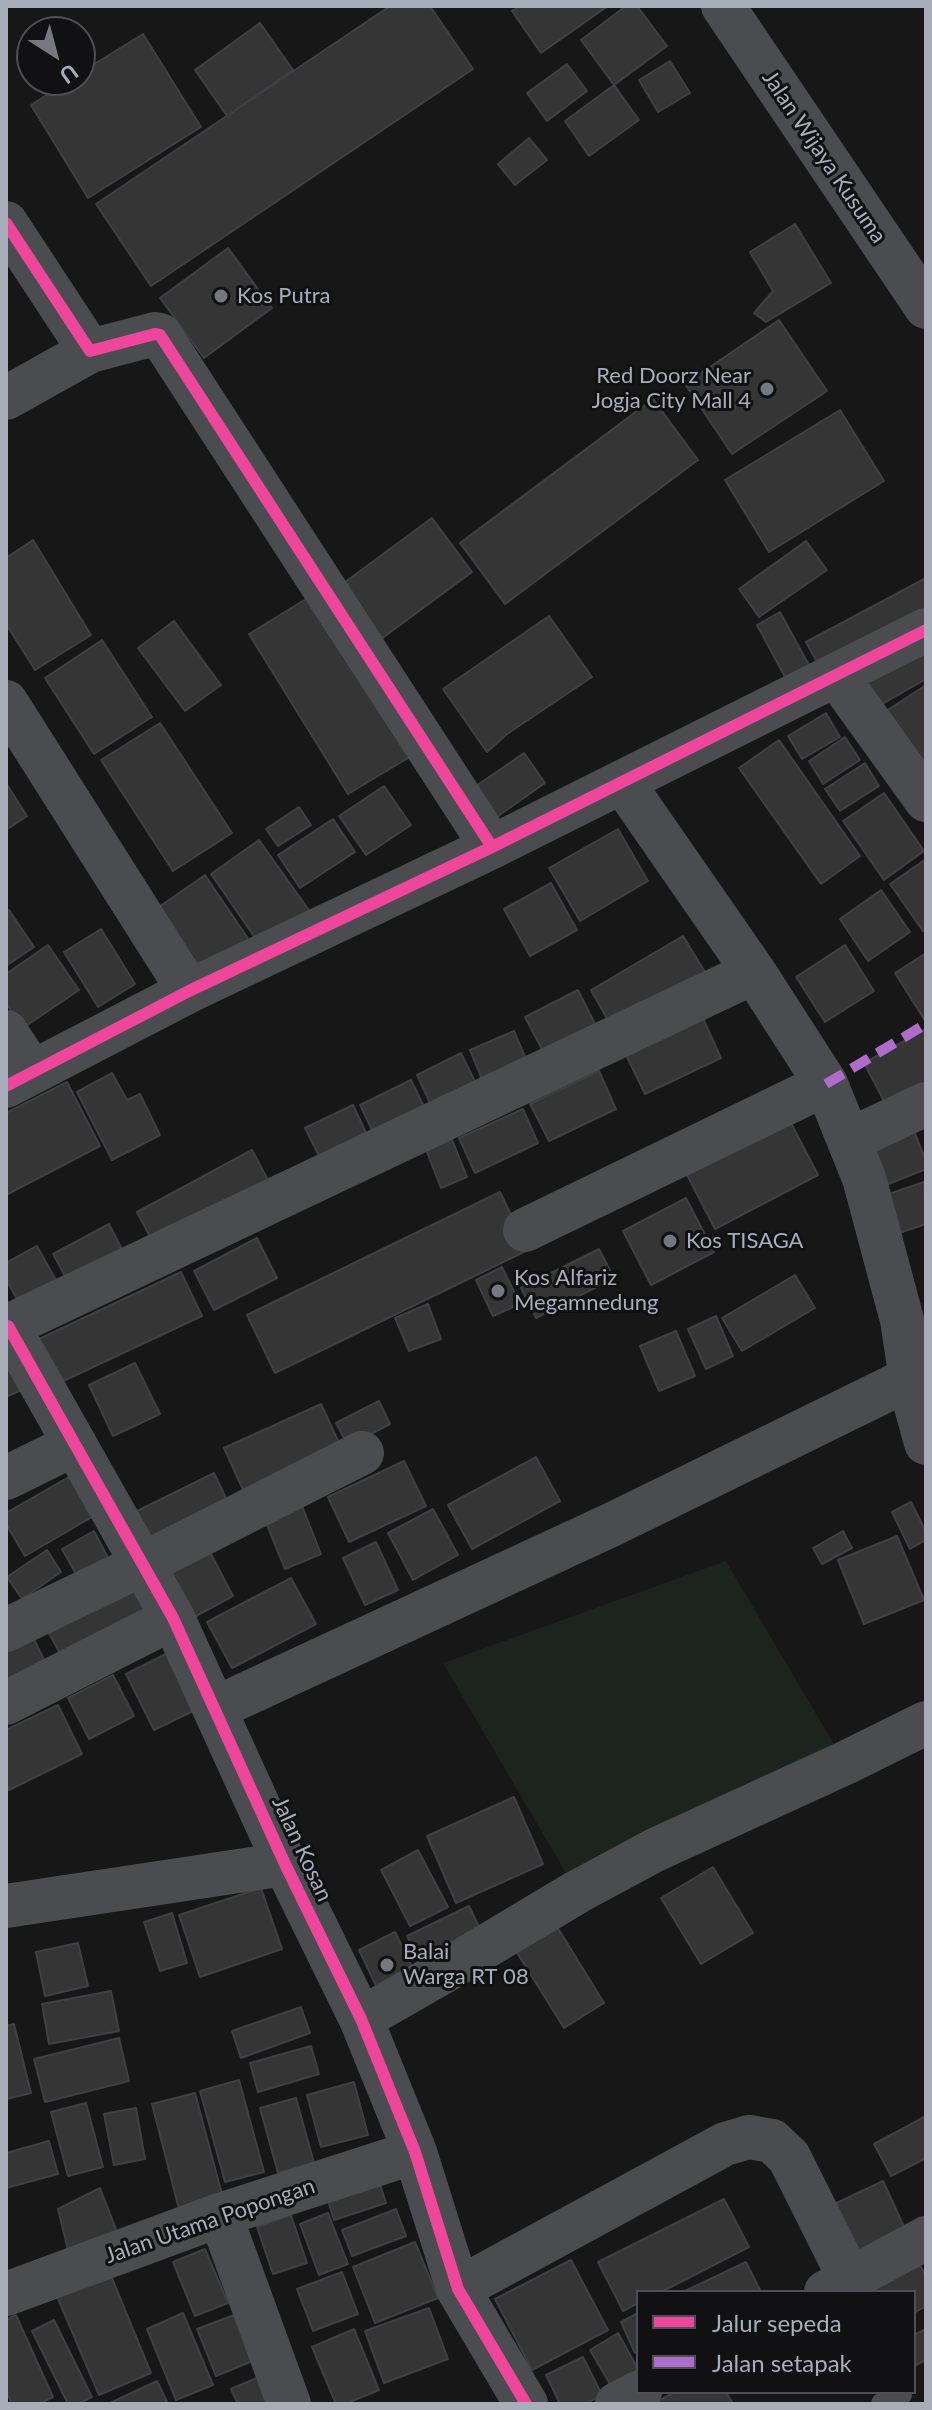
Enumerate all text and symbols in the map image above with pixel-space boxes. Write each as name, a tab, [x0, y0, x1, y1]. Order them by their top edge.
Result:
north arrow	[16, 16, 96, 96]
text: U	[55, 58, 84, 90]
street label: Jalan Wijaya Kusuma	[756, 66, 892, 248]
place label: Kos Putra	[237, 283, 330, 309]
marker: Kos Putra	[212, 287, 230, 305]
place label: Red Doorz Near Jogja City Mall 4	[592, 363, 751, 414]
marker: Red Doorz Near Jogja City Mall 4	[758, 380, 776, 398]
place label: Kos TISAGA	[686, 1228, 803, 1254]
marker: Kos TISAGA	[661, 1232, 679, 1250]
place label: Kos Alfariz Megamnedung	[514, 1265, 658, 1316]
marker: Kos Alfariz Megamnedung	[489, 1282, 507, 1300]
street label: Jalan Kosan	[266, 1792, 338, 1906]
place label: Balai Warga RT 08	[403, 1939, 529, 1990]
marker: Balai Warga RT 08	[378, 1956, 396, 1974]
street label: Jalan Utama Popongan	[102, 2173, 318, 2269]
legend	[636, 2290, 916, 2394]
text: Jalur sepeda	[712, 2308, 842, 2337]
text: Jalan setapak	[712, 2348, 852, 2377]

